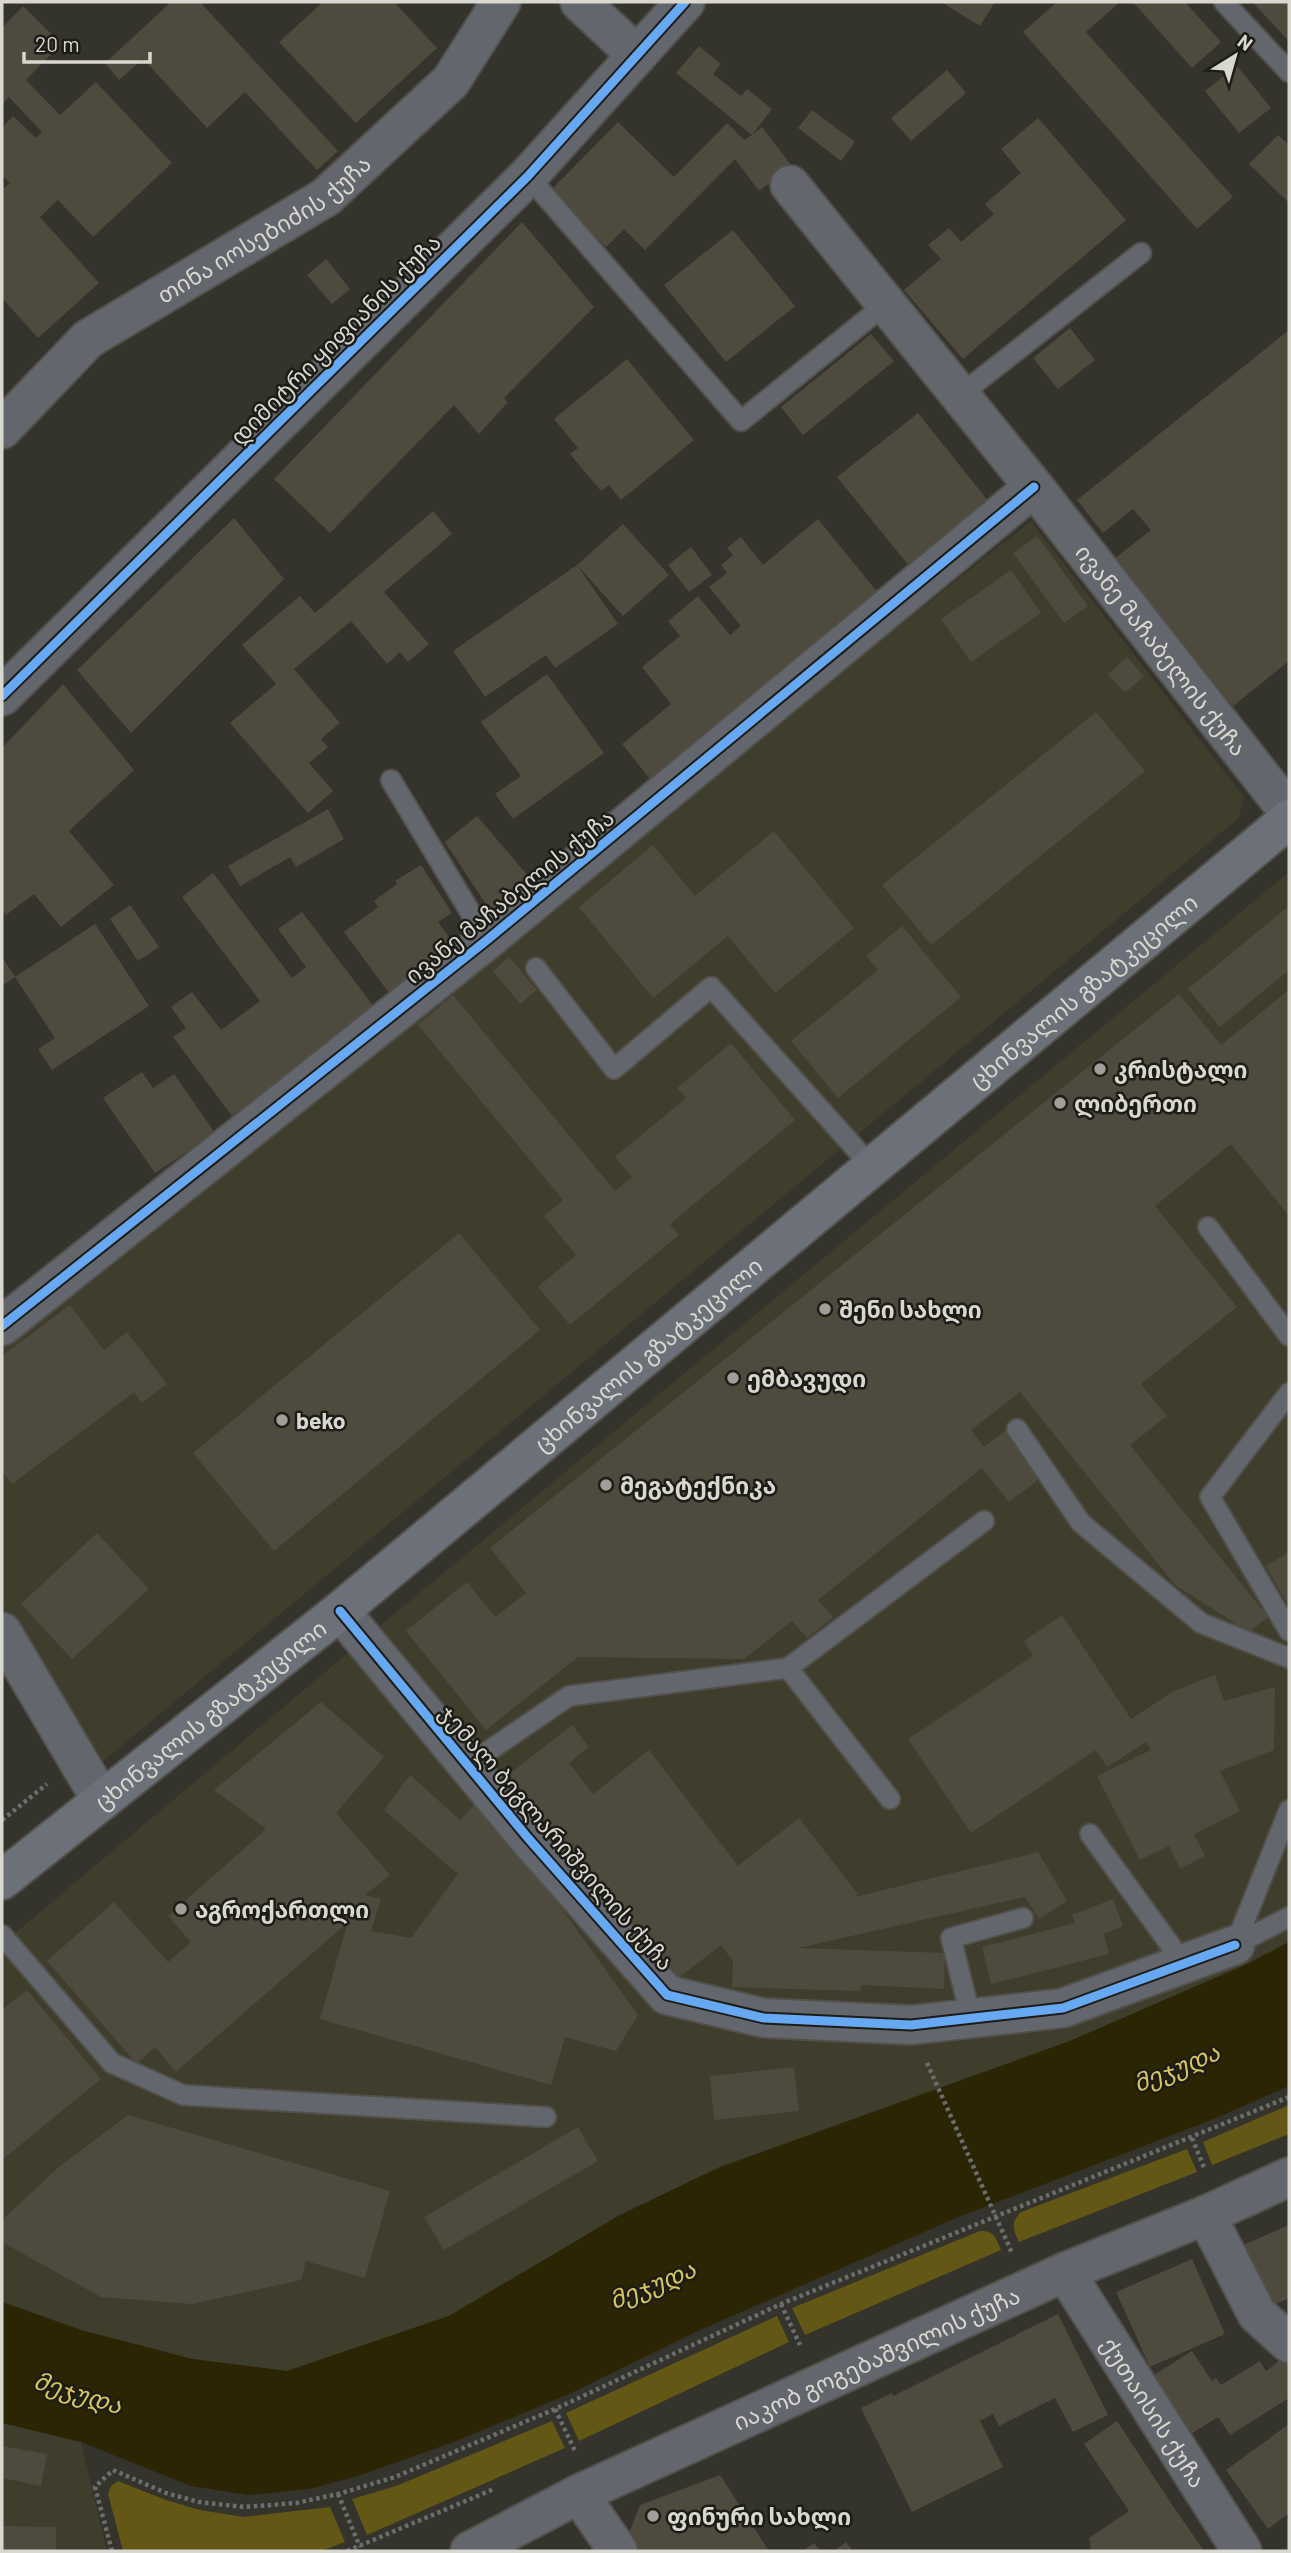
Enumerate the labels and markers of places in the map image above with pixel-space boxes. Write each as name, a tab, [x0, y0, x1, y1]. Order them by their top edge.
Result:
place label: კრისტალი	[1114, 1055, 1247, 1084]
marker: კრისტალი	[1092, 1061, 1108, 1077]
place label: ლიბერთი	[1074, 1089, 1197, 1118]
marker: ლიბერთი	[1052, 1095, 1068, 1111]
place label: შენი სახლი	[839, 1295, 982, 1324]
marker: შენი სახლი	[817, 1301, 833, 1317]
place label: ემბავუდი	[747, 1364, 866, 1394]
marker: ემბავუდი	[725, 1370, 741, 1386]
place label: beko	[296, 1406, 346, 1434]
marker: beko	[274, 1412, 290, 1428]
place label: მეგატექნიკა	[620, 1471, 776, 1500]
marker: მეგატექნიკა	[598, 1477, 614, 1493]
place label: აგროქართლი	[195, 1895, 369, 1924]
marker: აგროქართლი	[173, 1901, 189, 1917]
place label: ფინური სახლი	[667, 2502, 851, 2531]
marker: ფინური სახლი	[645, 2508, 661, 2524]

